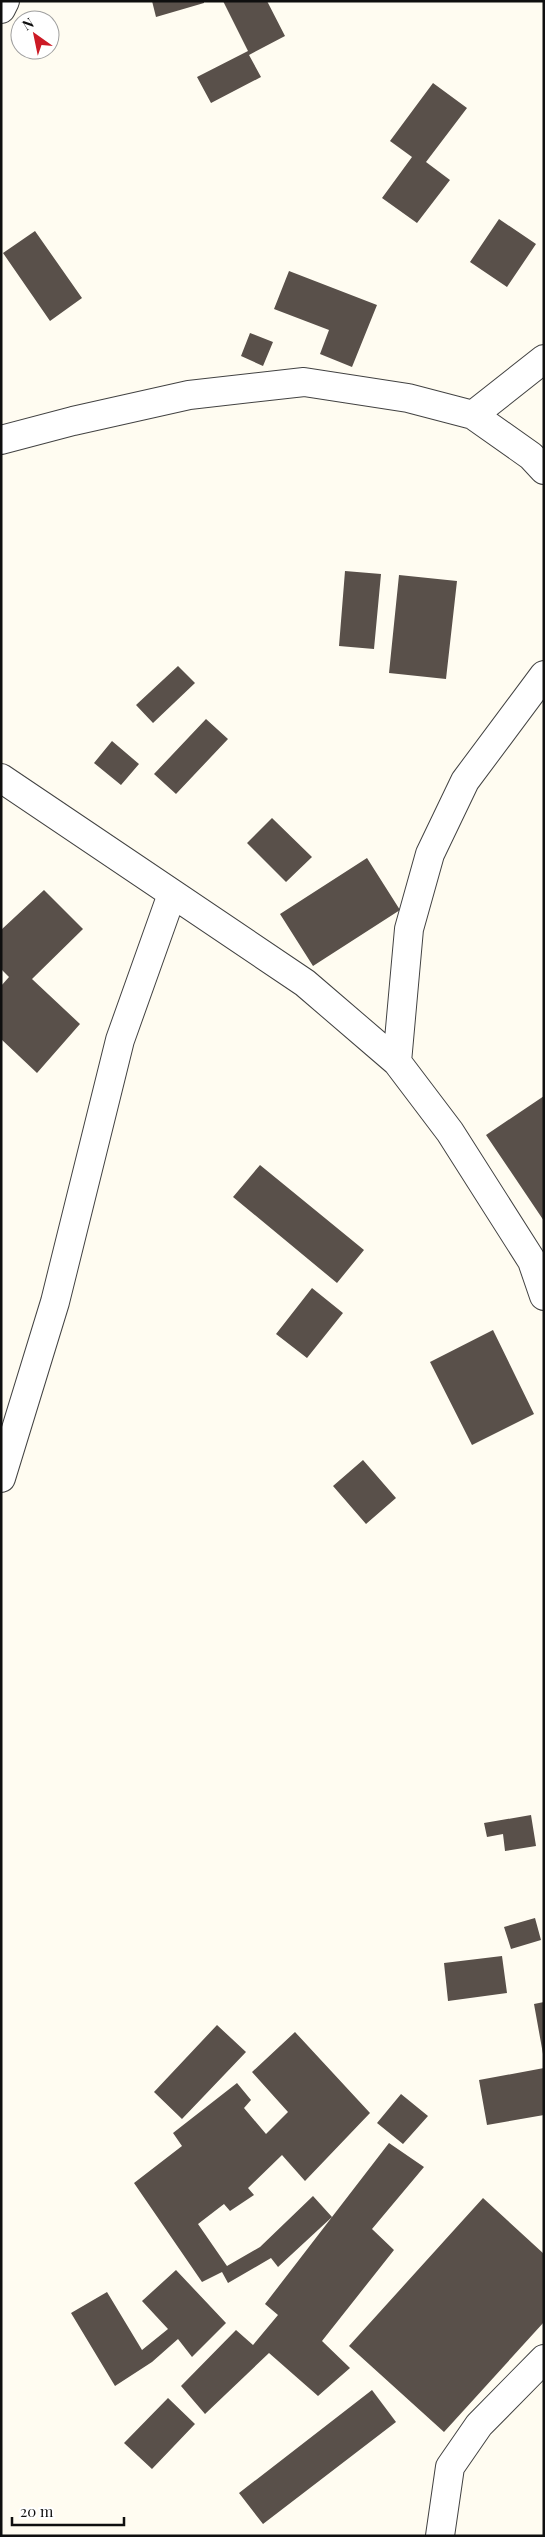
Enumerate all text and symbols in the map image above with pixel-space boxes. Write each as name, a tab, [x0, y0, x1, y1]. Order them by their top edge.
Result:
north arrow	[10, 10, 60, 60]
text: N	[18, 13, 37, 34]
scale bar	[12, 2494, 125, 2526]
text: 20 m	[20, 2501, 54, 2521]

